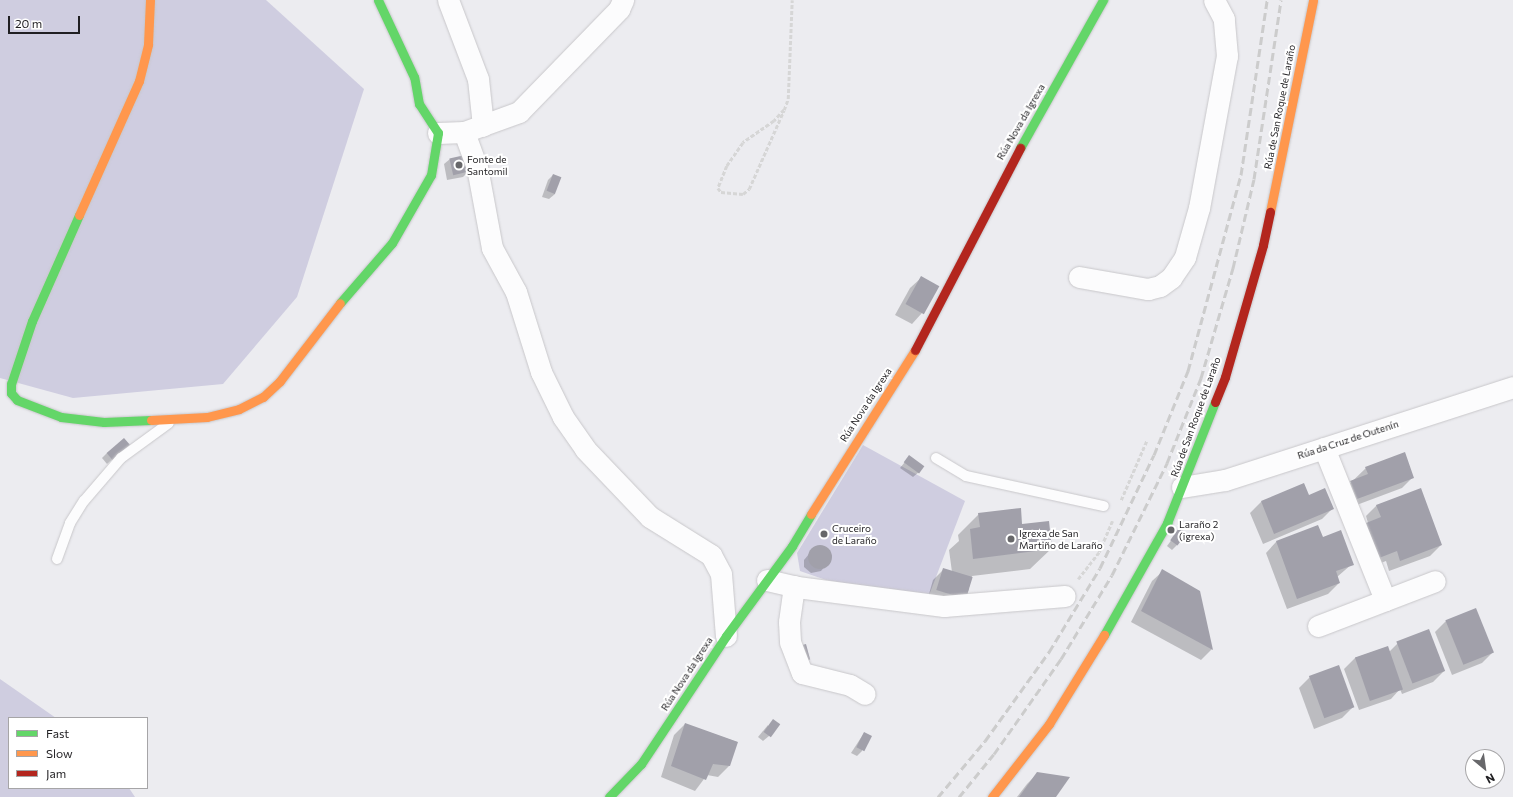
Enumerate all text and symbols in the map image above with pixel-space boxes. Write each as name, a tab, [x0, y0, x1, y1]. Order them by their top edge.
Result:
scale bar	[10, 8, 82, 34]
text: 20 m	[15, 16, 42, 30]
street label: Rúa de San Roque de Laraño	[1262, 44, 1298, 170]
street label: Rúa Nova da Igrexa	[994, 82, 1048, 162]
place label: Fonte de Santomil	[467, 153, 508, 176]
marker: Fonte de Santomil	[454, 160, 464, 170]
street label: Rúa de San Roque de Laraño	[1169, 355, 1223, 479]
street label: Rúa Nova da Igrexa	[838, 366, 894, 444]
street label: Rúa da Cruz de Outenín	[1296, 418, 1400, 462]
place label: Laraño 2 (igrexa)	[1179, 518, 1218, 542]
place label: Cruceiro de Laraño	[832, 522, 877, 546]
marker: Laraño 2 (igrexa)	[1166, 525, 1176, 535]
place label: Igrexa de San Martiño de Laraño	[1019, 527, 1103, 550]
marker: Cruceiro de Laraño	[819, 529, 829, 539]
marker: Igrexa de San Martiño de Laraño	[1006, 534, 1016, 544]
street label: Rúa Nova da Igrexa	[659, 635, 715, 713]
legend	[8, 717, 148, 789]
text: Fast	[46, 726, 69, 740]
text: Slow	[46, 746, 73, 760]
north arrow	[1465, 749, 1505, 789]
text: Jam	[46, 766, 66, 780]
text: N	[1484, 771, 1497, 787]

